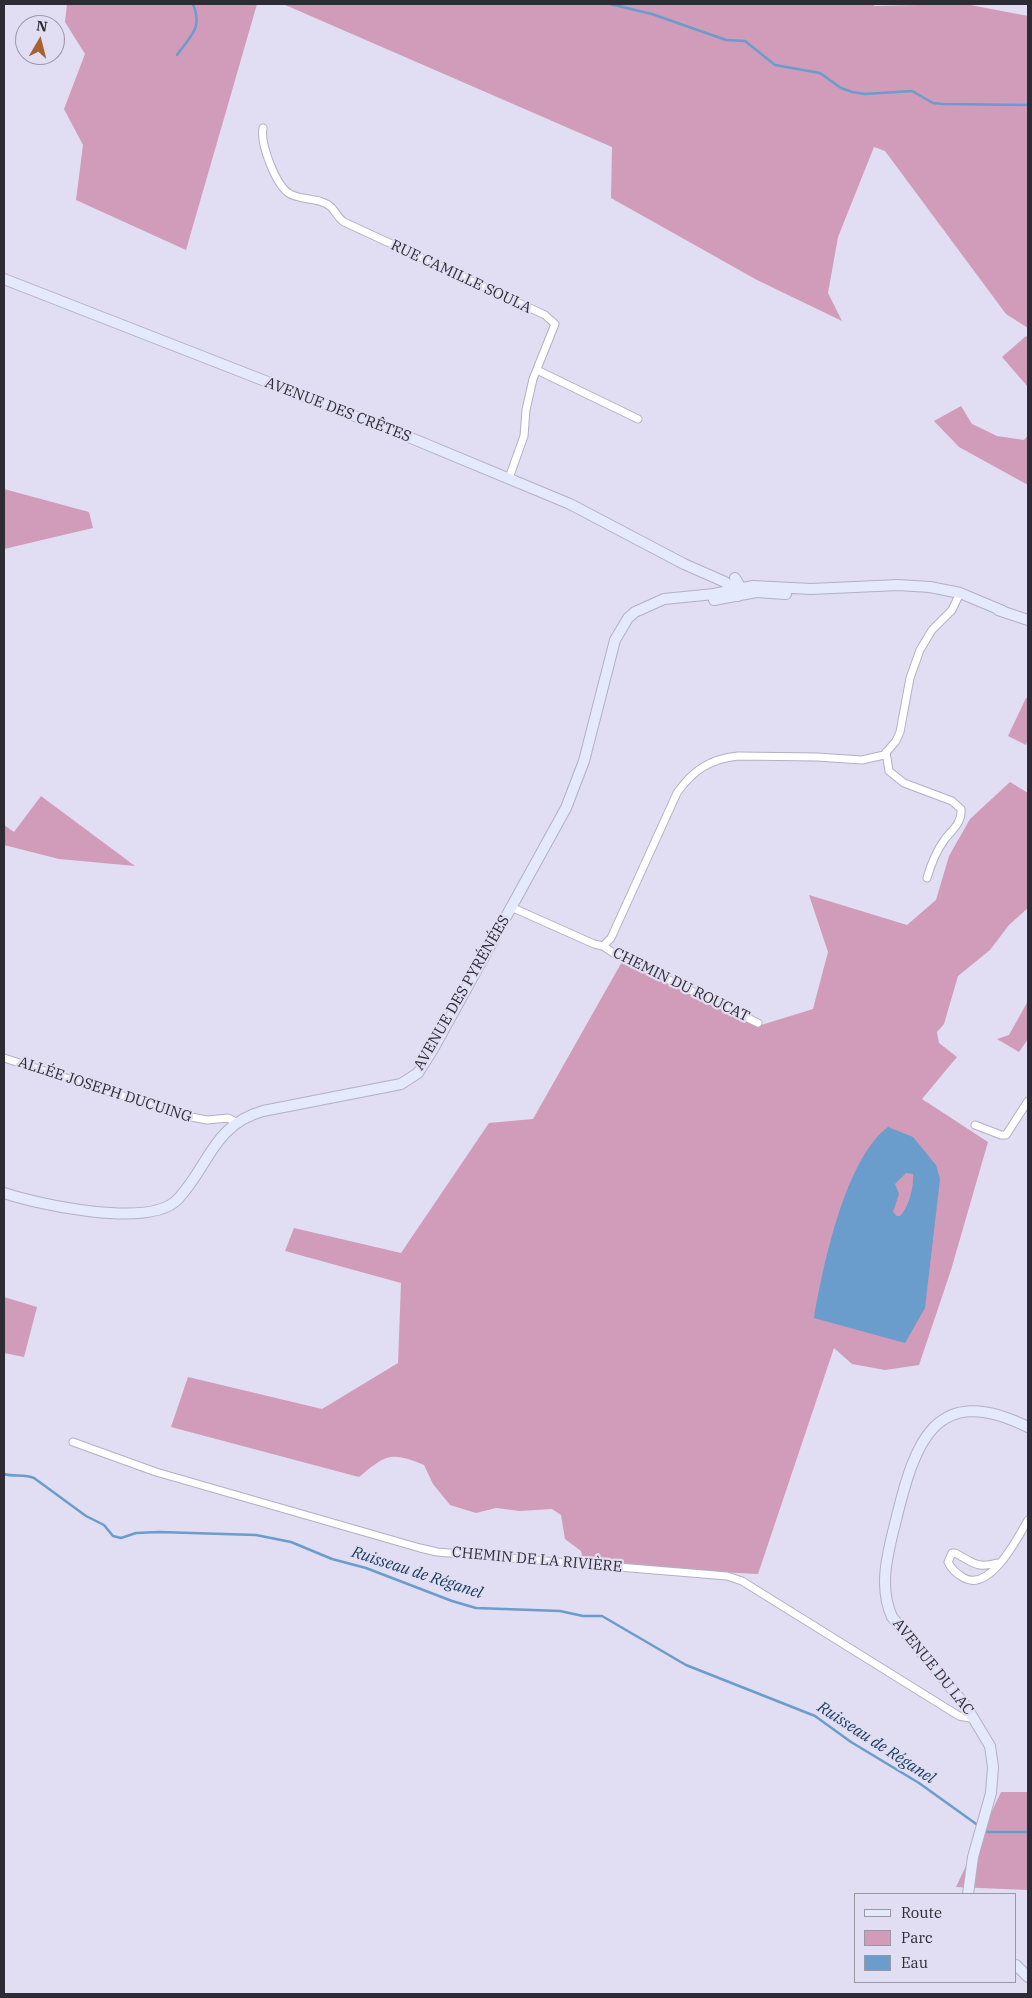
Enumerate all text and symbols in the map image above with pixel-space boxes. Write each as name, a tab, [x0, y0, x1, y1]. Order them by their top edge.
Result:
north arrow	[15, 15, 65, 65]
text: N	[35, 16, 49, 36]
street label: RUE CAMILLE SOULA	[388, 237, 534, 317]
street label: AVENUE DES CRÊTES	[262, 374, 414, 446]
street label: AVENUE DES PYRÉNÉES	[410, 912, 514, 1074]
street label: CHEMIN DU ROUCAT	[610, 944, 752, 1026]
street label: ALLÉE JOSEPH DUCUING	[16, 1053, 194, 1127]
water label: Ruisseau de Réganel	[349, 1543, 485, 1603]
street label: CHEMIN DE LA RIVIÈRE	[451, 1544, 623, 1576]
street label: AVENUE DU LAC	[889, 1615, 977, 1719]
water label: Ruisseau de Réganel	[814, 1698, 938, 1788]
legend	[854, 1893, 1017, 1983]
text: Route	[901, 1903, 942, 1922]
text: Parc	[901, 1928, 933, 1947]
text: Eau	[901, 1953, 928, 1972]

